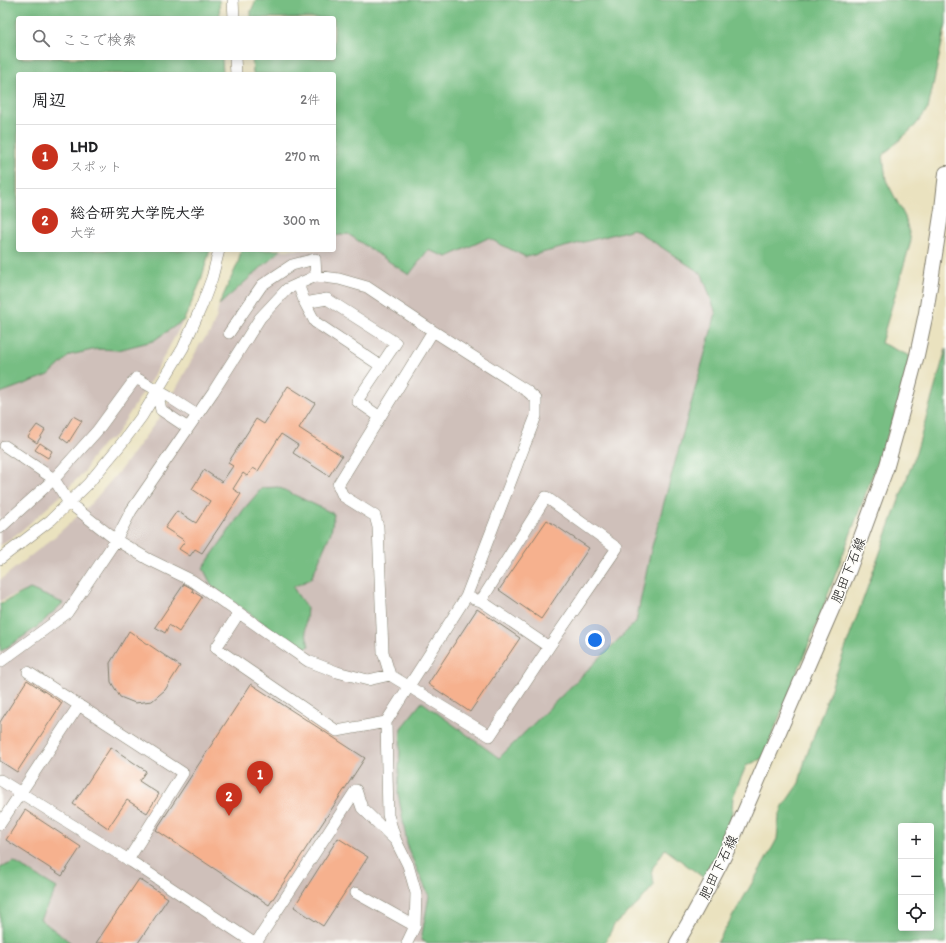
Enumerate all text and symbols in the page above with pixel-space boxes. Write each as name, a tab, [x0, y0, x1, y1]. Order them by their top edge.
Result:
search box	[16, 16, 336, 60]
icon: search	[30, 27, 52, 49]
text: ここで検索	[62, 31, 137, 49]
text: 周辺	[32, 90, 66, 110]
text: 2件	[300, 92, 320, 107]
text: LHD	[70, 138, 98, 156]
text: 1	[42, 149, 48, 164]
text: 270 m	[285, 149, 320, 164]
text: スポット	[70, 159, 122, 174]
text: 総合研究大学院大学	[70, 204, 205, 222]
text: 2	[42, 213, 48, 228]
text: 300 m	[283, 213, 320, 228]
text: 大学	[70, 225, 96, 240]
street label: 肥田下石線	[827, 535, 869, 606]
your location	[585, 630, 605, 650]
pin: 1	[247, 761, 273, 794]
pin: 2	[216, 783, 242, 816]
map controls	[898, 823, 934, 931]
button: +	[898, 823, 934, 859]
street label: 肥田下石線	[695, 832, 741, 902]
button: −	[898, 859, 934, 895]
button: locate	[898, 895, 934, 931]

